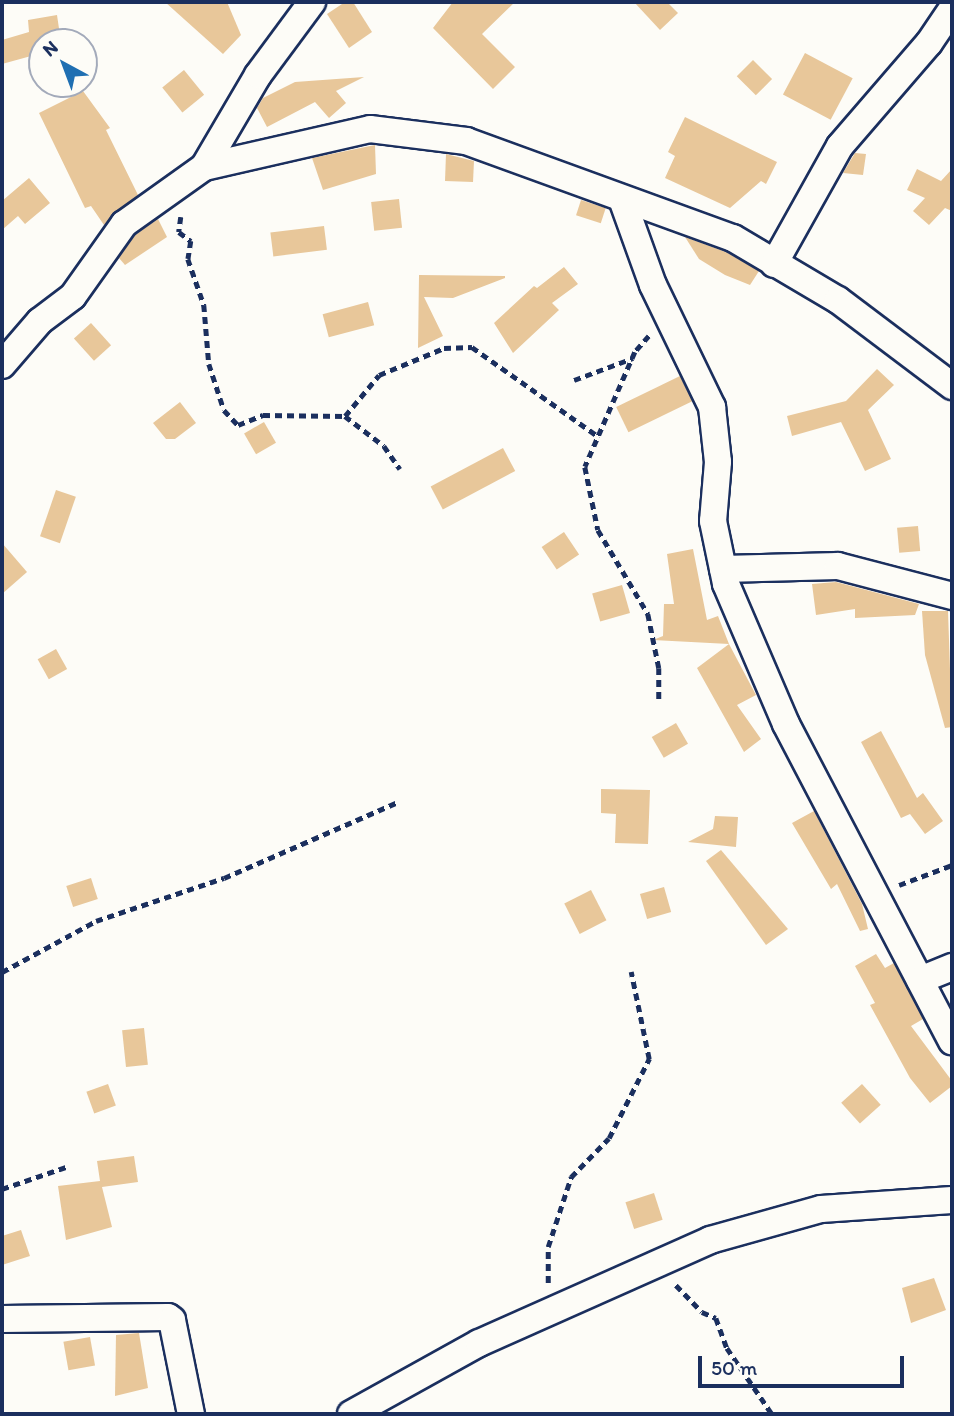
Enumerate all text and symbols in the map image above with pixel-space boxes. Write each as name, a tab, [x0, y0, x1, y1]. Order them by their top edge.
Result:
north arrow	[28, 28, 98, 98]
text: N	[38, 35, 63, 61]
scale bar	[702, 1342, 908, 1386]
text: 50 m	[711, 1355, 757, 1380]

